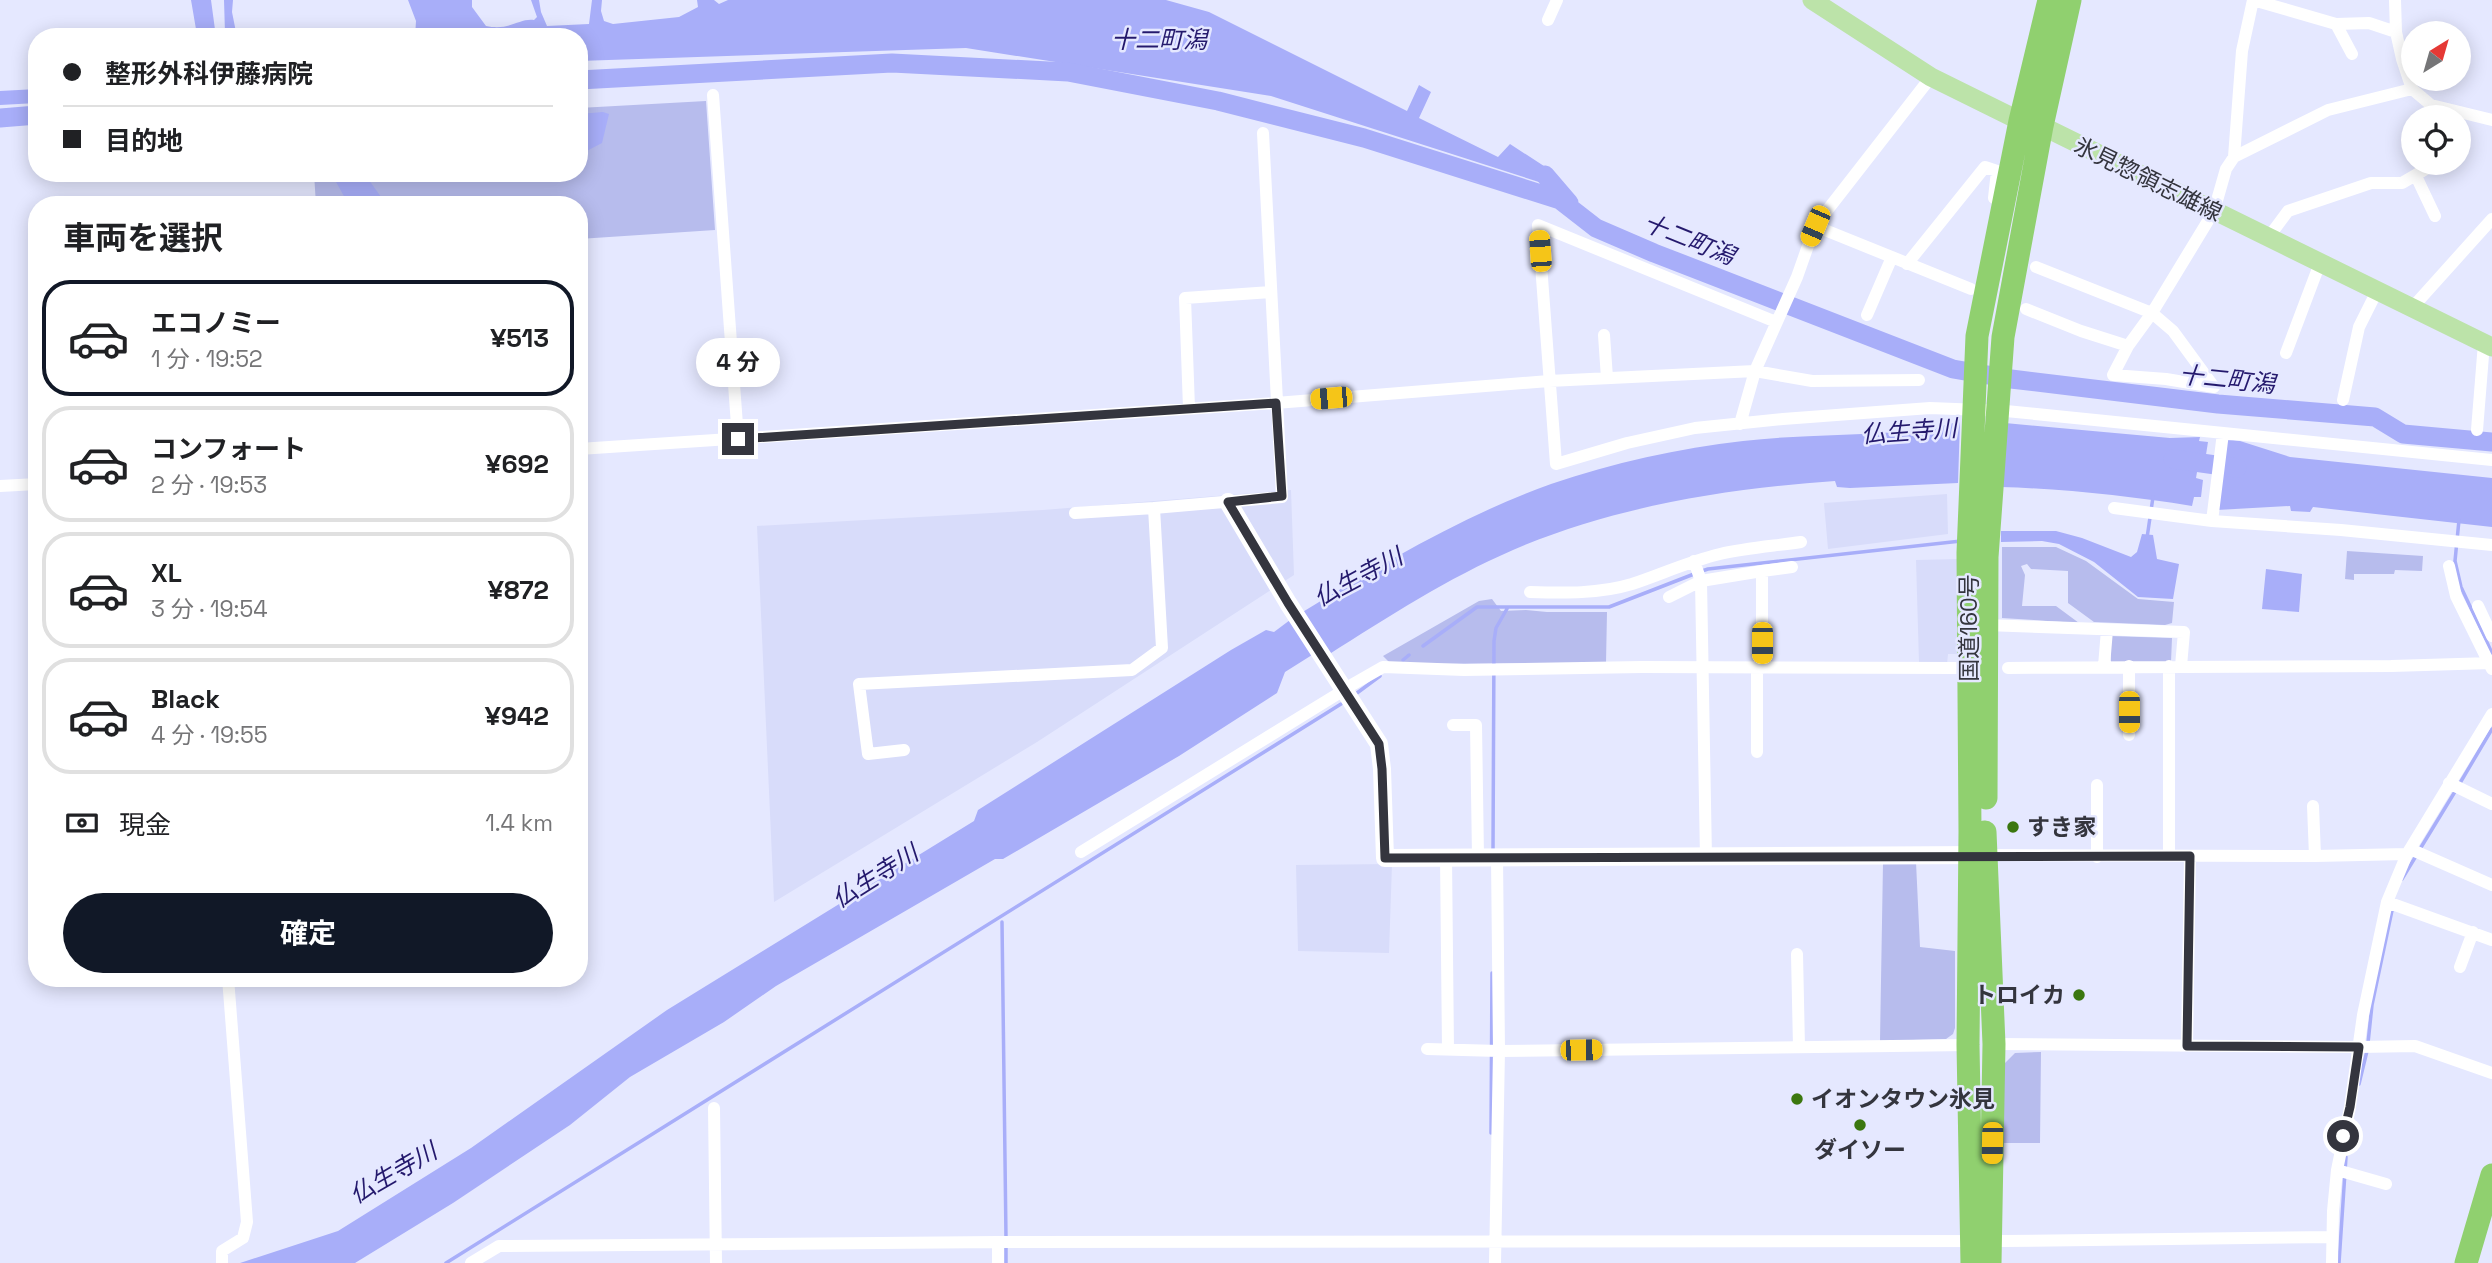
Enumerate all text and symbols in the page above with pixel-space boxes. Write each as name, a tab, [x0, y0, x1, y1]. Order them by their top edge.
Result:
north arrow	[2401, 21, 2471, 91]
map controls	[2401, 21, 2471, 175]
water label: 十二町潟	[1111, 24, 1210, 55]
text: 整形外科伊藤病院	[105, 57, 313, 91]
button: locate	[2401, 105, 2471, 175]
text: 目的地	[105, 124, 183, 158]
street label: 氷見惣領志雄線	[2069, 130, 2227, 228]
car	[1798, 203, 1833, 249]
water label: 十二町潟	[1639, 207, 1742, 272]
text: 車両を選択	[63, 218, 223, 258]
car	[1529, 229, 1552, 273]
text: エコノミー	[151, 306, 281, 340]
icon: car	[67, 307, 130, 370]
text: ¥513	[490, 321, 549, 355]
callout: 4 分	[696, 338, 780, 386]
text: 1 分 · 19:52	[151, 344, 263, 374]
text: 4 分	[716, 347, 760, 377]
water label: 十二町潟	[2178, 359, 2279, 400]
car	[1310, 386, 1353, 410]
water label: 仏生寺川	[1860, 412, 1961, 450]
route end	[722, 423, 754, 455]
text: コンフォート	[151, 432, 306, 466]
icon: car	[67, 433, 130, 496]
text: ¥692	[485, 447, 549, 481]
text: 2 分 · 19:53	[151, 470, 267, 500]
water label: 仏生寺川	[1308, 539, 1410, 613]
text: XL	[151, 556, 182, 590]
icon: car	[67, 559, 130, 622]
text: ¥872	[488, 573, 549, 607]
street label: 国道160号	[1954, 574, 1984, 682]
text: 3 分 · 19:54	[151, 594, 268, 624]
car	[1752, 622, 1773, 664]
text: Black	[151, 682, 220, 716]
icon: car	[67, 685, 130, 748]
car	[2119, 691, 2140, 733]
text: ¥942	[485, 699, 549, 733]
text: 4 分 · 19:55	[151, 720, 267, 750]
icon: cash	[63, 804, 101, 842]
text: 現金	[119, 808, 171, 842]
text: 1.4 km	[485, 808, 553, 838]
place label: すき家	[2027, 812, 2096, 842]
marker: すき家	[2005, 819, 2021, 835]
water label: 仏生寺川	[826, 836, 926, 915]
button: 確定	[63, 893, 553, 973]
place label: トロイカ	[1973, 980, 2065, 1010]
marker: トロイカ	[2071, 987, 2087, 1003]
car	[1560, 1039, 1603, 1061]
place label: イオンタウン氷見	[1811, 1084, 1995, 1114]
marker: イオンタウン氷見	[1789, 1091, 1805, 1107]
marker: ダイソー	[1852, 1117, 1868, 1133]
route start	[2327, 1120, 2359, 1152]
car	[1982, 1122, 2003, 1164]
water label: 仏生寺川	[344, 1134, 445, 1210]
place label: ダイソー	[1814, 1135, 1906, 1165]

